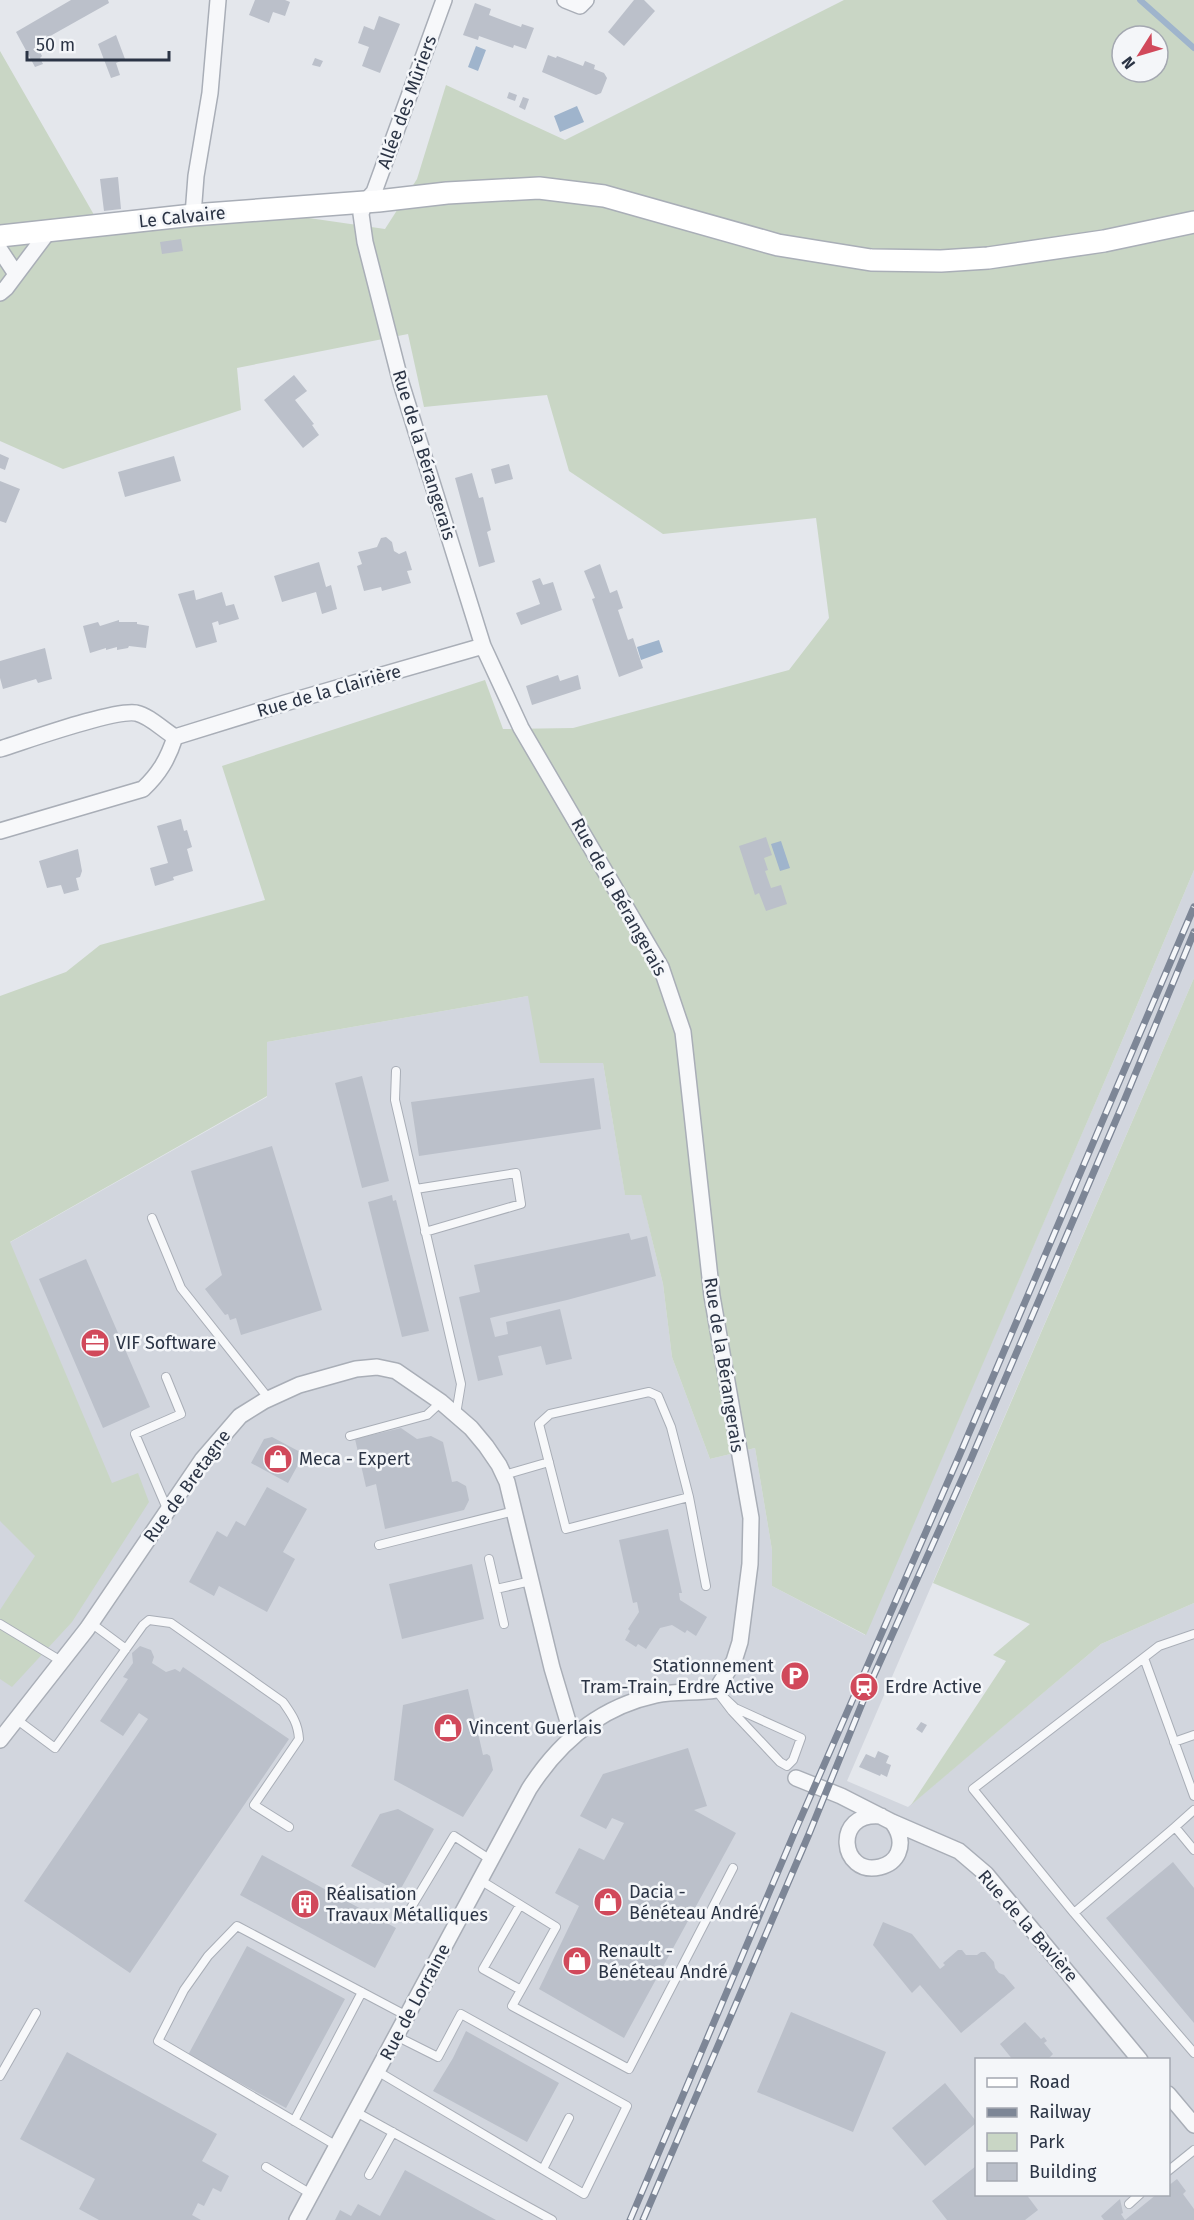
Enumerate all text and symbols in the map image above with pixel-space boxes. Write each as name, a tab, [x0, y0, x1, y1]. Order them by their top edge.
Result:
scale bar	[27, 24, 170, 62]
north arrow	[1110, 24, 1170, 84]
street label: Allée des Mûriers	[373, 32, 441, 172]
text: 50 m	[36, 34, 75, 56]
text: N	[1118, 53, 1139, 73]
street label: Le Calvaire	[137, 201, 227, 233]
street label: Rue de la Bérangerais	[388, 367, 460, 543]
street label: Rue de la Clairière	[254, 660, 404, 722]
street label: Rue de la Bérangerais	[566, 814, 672, 980]
street label: Rue de la Bérangerais	[699, 1276, 749, 1454]
office icon: VIF Software	[79, 1327, 111, 1359]
place label: VIF Software	[116, 1332, 216, 1354]
street label: Rue de Bretagne	[139, 1425, 235, 1547]
shop icon: Meca - Expert	[262, 1443, 294, 1475]
place label: Meca - Expert	[299, 1448, 411, 1470]
place label: Stationnement Tram-Train, Erdre Active	[581, 1655, 774, 1698]
parking icon: Stationnement Tram-Train, Erdre Active	[779, 1660, 811, 1692]
station icon: Erdre Active	[848, 1671, 880, 1703]
place label: Erdre Active	[885, 1676, 982, 1698]
shop icon: Vincent Guerlais	[432, 1712, 464, 1744]
place label: Vincent Guerlais	[469, 1717, 602, 1739]
street label: Rue de la Bavière	[973, 1865, 1083, 1987]
place label: Dacia - Bénéteau André	[629, 1881, 759, 1924]
place label: Réalisation Travaux Métalliques	[326, 1883, 488, 1926]
shop icon: Dacia - Bénéteau André	[592, 1886, 624, 1918]
building icon: Réalisation Travaux Métalliques	[289, 1888, 321, 1920]
street label: Rue de Lorraine	[375, 1940, 455, 2064]
place label: Renault - Bénéteau André	[598, 1940, 728, 1983]
shop icon: Renault - Bénéteau André	[561, 1945, 593, 1977]
legend	[975, 2058, 1170, 2196]
text: Road	[1029, 2071, 1071, 2093]
text: Railway	[1029, 2101, 1091, 2123]
text: Park	[1029, 2131, 1065, 2153]
text: Building	[1029, 2161, 1097, 2183]

